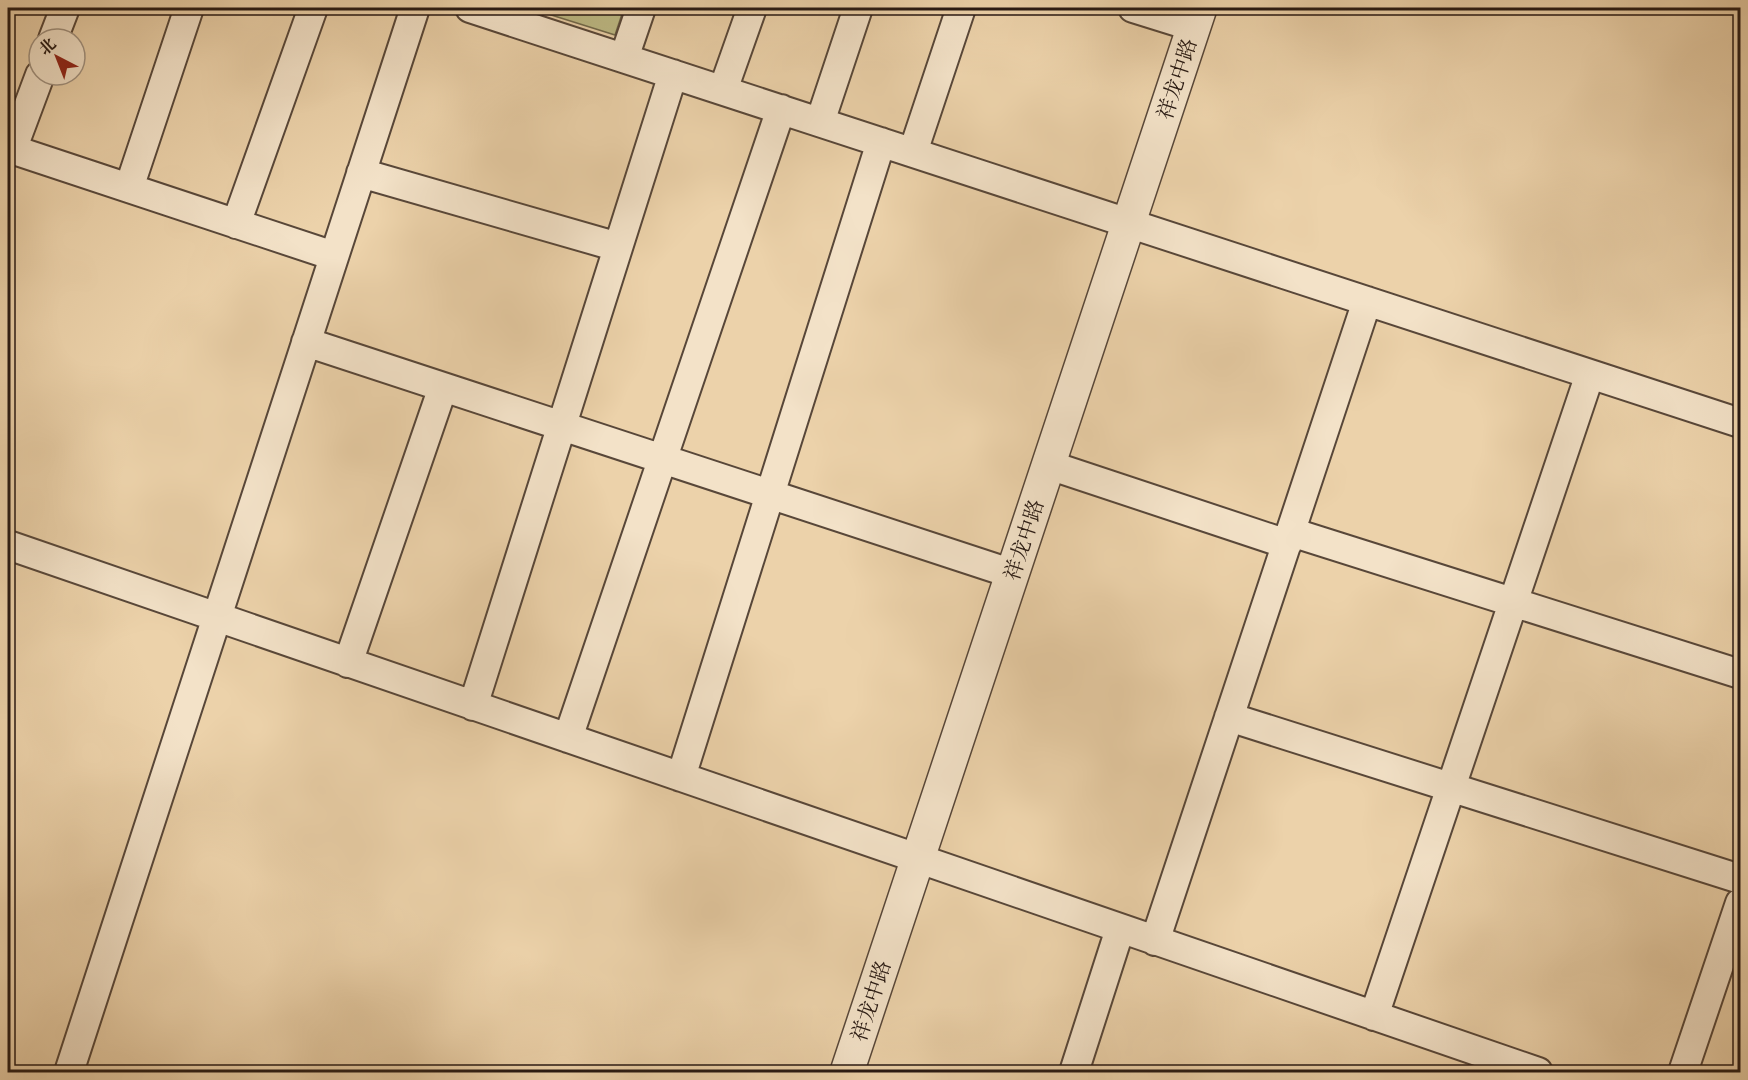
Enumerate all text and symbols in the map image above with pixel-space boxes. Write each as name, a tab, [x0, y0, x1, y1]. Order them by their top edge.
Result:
north arrow	[27, 27, 87, 87]
text: 北	[35, 34, 60, 59]
street label: 祥龙中路	[1152, 35, 1203, 123]
street label: 祥龙中路	[999, 496, 1050, 584]
street label: 祥龙中路	[846, 957, 897, 1045]

